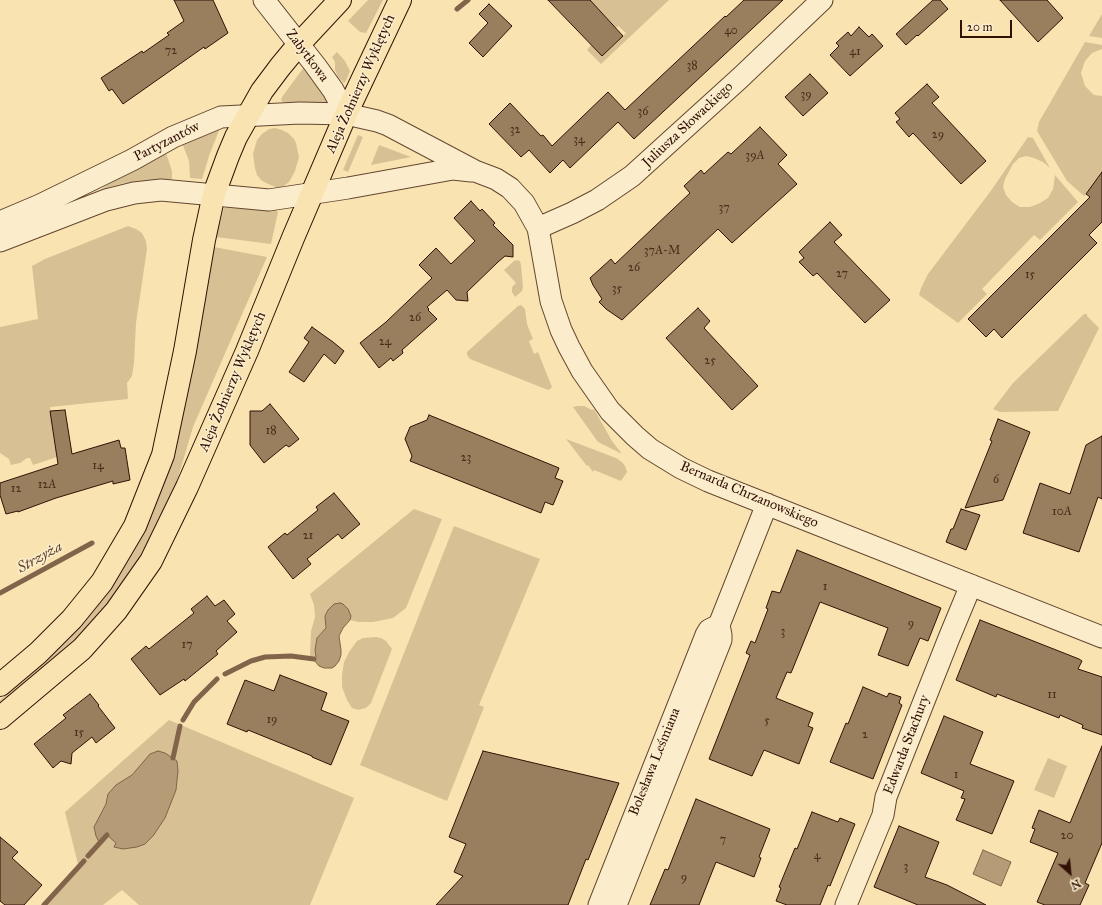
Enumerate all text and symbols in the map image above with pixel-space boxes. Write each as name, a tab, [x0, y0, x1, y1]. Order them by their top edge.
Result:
street label: Aleja Żołnierzy Wyklętych	[323, 12, 399, 156]
scale bar	[962, 12, 1014, 38]
text: 20 m	[967, 20, 993, 34]
house number: 40	[724, 24, 738, 38]
street label: Zabytkowa	[282, 26, 332, 86]
house number: 72	[165, 44, 177, 58]
house number: 41	[849, 45, 861, 59]
house number: 38	[686, 59, 698, 73]
street label: Juliusza Słowackiego	[639, 79, 737, 171]
house number: 39	[800, 88, 812, 102]
house number: 36	[638, 105, 648, 119]
street label: Partyzantów	[131, 118, 203, 166]
house number: 32	[510, 123, 520, 137]
house number: 29	[932, 128, 944, 142]
house number: 34	[573, 133, 585, 147]
house number: 39A	[745, 149, 765, 163]
house number: 37	[718, 201, 730, 215]
house number: 37A-M	[644, 244, 680, 258]
house number: 26	[628, 261, 640, 275]
house number: 27	[836, 267, 848, 281]
house number: 15	[1025, 268, 1035, 282]
house number: 35	[612, 282, 622, 296]
street label: Aleja Żołnierzy Wyklętych	[196, 310, 270, 454]
house number: 26	[409, 311, 421, 325]
house number: 24	[379, 335, 391, 349]
house number: 25	[704, 354, 716, 368]
house number: 18	[265, 424, 277, 438]
house number: 23	[461, 451, 471, 465]
street label: Bernarda Chrzanowskiego	[677, 458, 821, 532]
house number: 14	[92, 459, 104, 473]
house number: 6	[993, 473, 999, 487]
house number: 12A	[38, 478, 56, 492]
house number: 12	[11, 482, 21, 496]
house number: 10A	[1052, 505, 1072, 519]
house number: 21	[303, 529, 313, 543]
water label: Strzyża	[14, 538, 66, 578]
house number: 1	[823, 580, 827, 594]
house number: 9	[908, 617, 914, 631]
house number: 3	[781, 625, 785, 639]
house number: 17	[181, 638, 193, 652]
house number: 11	[1047, 688, 1057, 702]
street label: Edwarda Stachury	[880, 693, 934, 797]
street label: Bolesława Leśmiana	[626, 706, 684, 818]
house number: 19	[266, 713, 278, 727]
house number: 5	[764, 714, 770, 728]
house number: 15	[74, 726, 84, 740]
house number: 2	[862, 728, 868, 742]
house number: 1	[954, 768, 958, 782]
house number: 20	[1061, 829, 1073, 843]
house number: 7	[720, 833, 726, 847]
house number: 4	[814, 849, 820, 863]
north arrow	[1050, 853, 1090, 893]
house number: 3	[904, 860, 908, 874]
house number: 9	[681, 871, 687, 885]
text: N	[1069, 876, 1083, 892]

